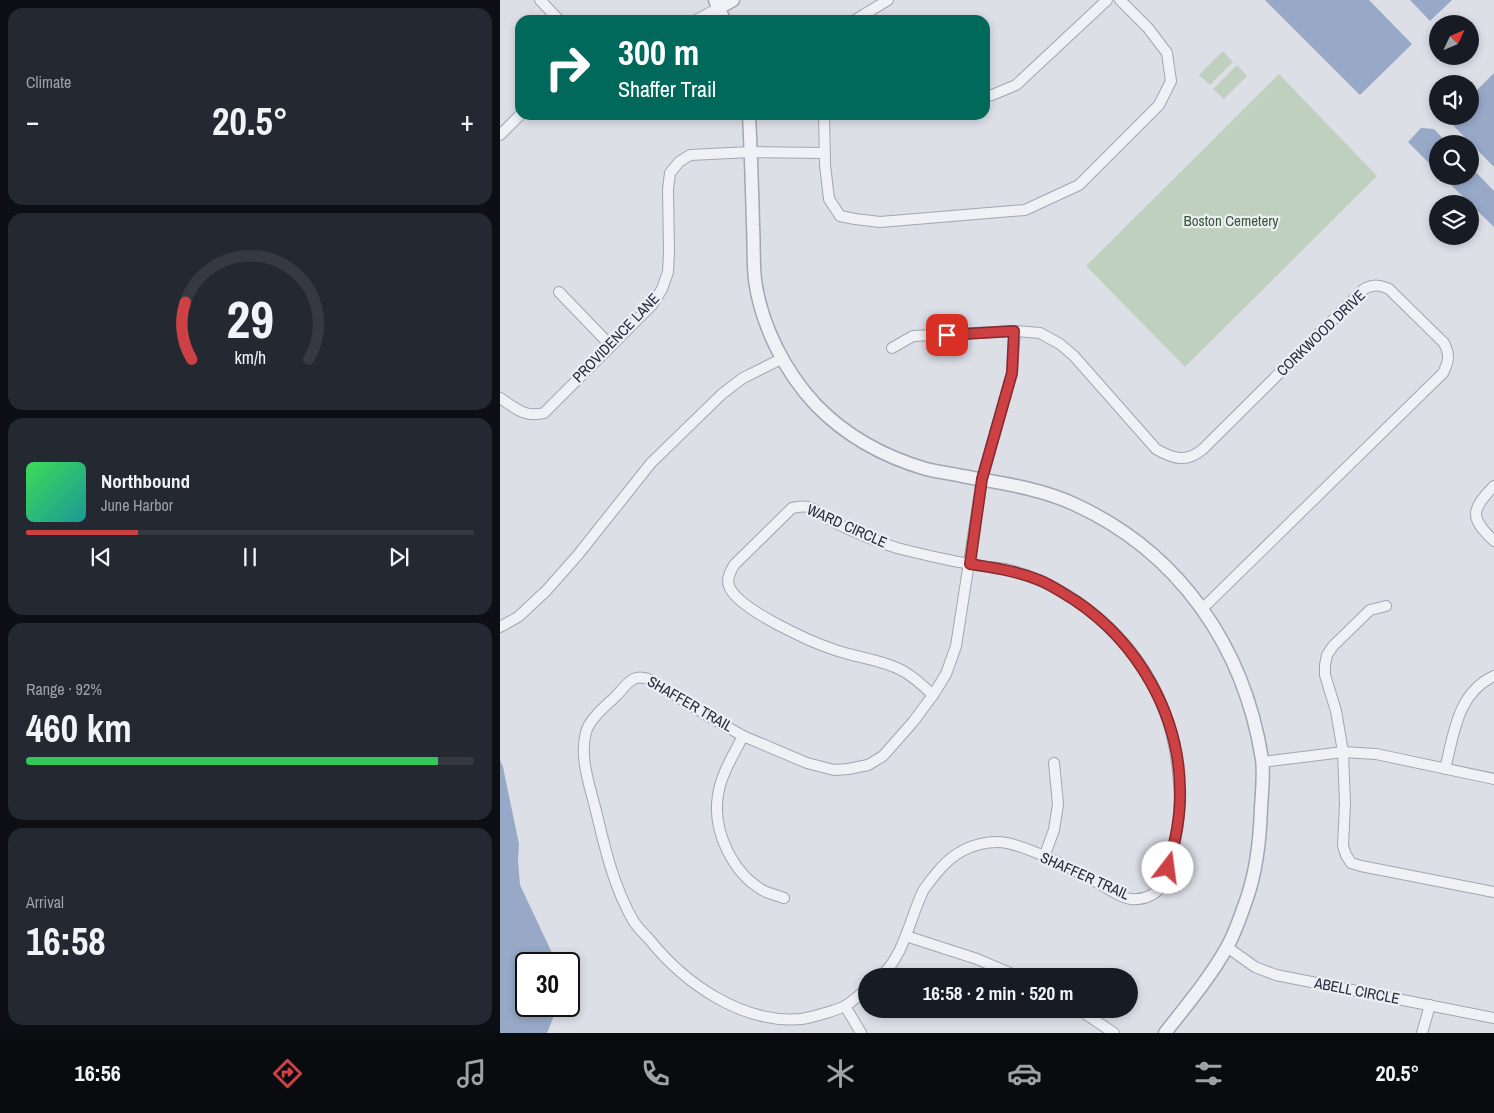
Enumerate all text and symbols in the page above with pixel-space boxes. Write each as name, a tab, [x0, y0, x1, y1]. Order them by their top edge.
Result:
north arrow	[1429, 15, 1479, 65]
map controls	[1429, 15, 1479, 245]
text: 300 m	[618, 29, 699, 76]
icon: right	[535, 35, 600, 100]
text: Climate	[26, 71, 71, 93]
text: Shaffer Trail	[618, 74, 716, 104]
button: sound	[1429, 75, 1479, 125]
text: 20.5°	[212, 96, 288, 147]
text: −	[26, 102, 39, 140]
text: +	[461, 102, 474, 140]
button: search	[1429, 135, 1479, 185]
button: layers	[1429, 195, 1479, 245]
park label: Boston Cemetery	[1183, 210, 1279, 231]
text: 29	[226, 284, 274, 354]
street label: CORKWOOD DRIVE	[1272, 285, 1370, 381]
street label: PROVIDENCE LANE	[567, 288, 664, 387]
pin	[926, 314, 968, 356]
icon: arrive	[933, 321, 961, 349]
text: km/h	[234, 346, 266, 370]
text: Northbound	[101, 468, 190, 494]
text: June Harbor	[101, 494, 173, 516]
street label: WARD CIRCLE	[804, 499, 891, 553]
icon: previous	[87, 543, 115, 571]
icon: pause	[236, 543, 264, 571]
icon: next	[385, 543, 413, 571]
street label: SHAFFER TRAIL	[644, 671, 737, 737]
text: Range · 92%	[26, 678, 102, 700]
text: 460 km	[26, 703, 132, 754]
position arrow	[1141, 841, 1193, 893]
street label: SHAFFER TRAIL	[1037, 847, 1133, 905]
text: Arrival	[26, 891, 64, 913]
text: 16:58	[26, 916, 106, 967]
speed limit sign: 30	[515, 952, 580, 1017]
street label: ABELL CIRCLE	[1312, 972, 1401, 1009]
text: 16:58 · 2 min · 520 m	[923, 980, 1073, 1006]
icon: directions	[270, 1056, 305, 1091]
icon: music	[454, 1056, 489, 1091]
icon: phone	[638, 1056, 673, 1091]
icon: climate	[823, 1056, 858, 1091]
icon: car	[1007, 1056, 1042, 1091]
icon: filters	[1191, 1056, 1226, 1091]
text: 16:56	[75, 1058, 121, 1088]
text: 20.5°	[1375, 1058, 1419, 1088]

